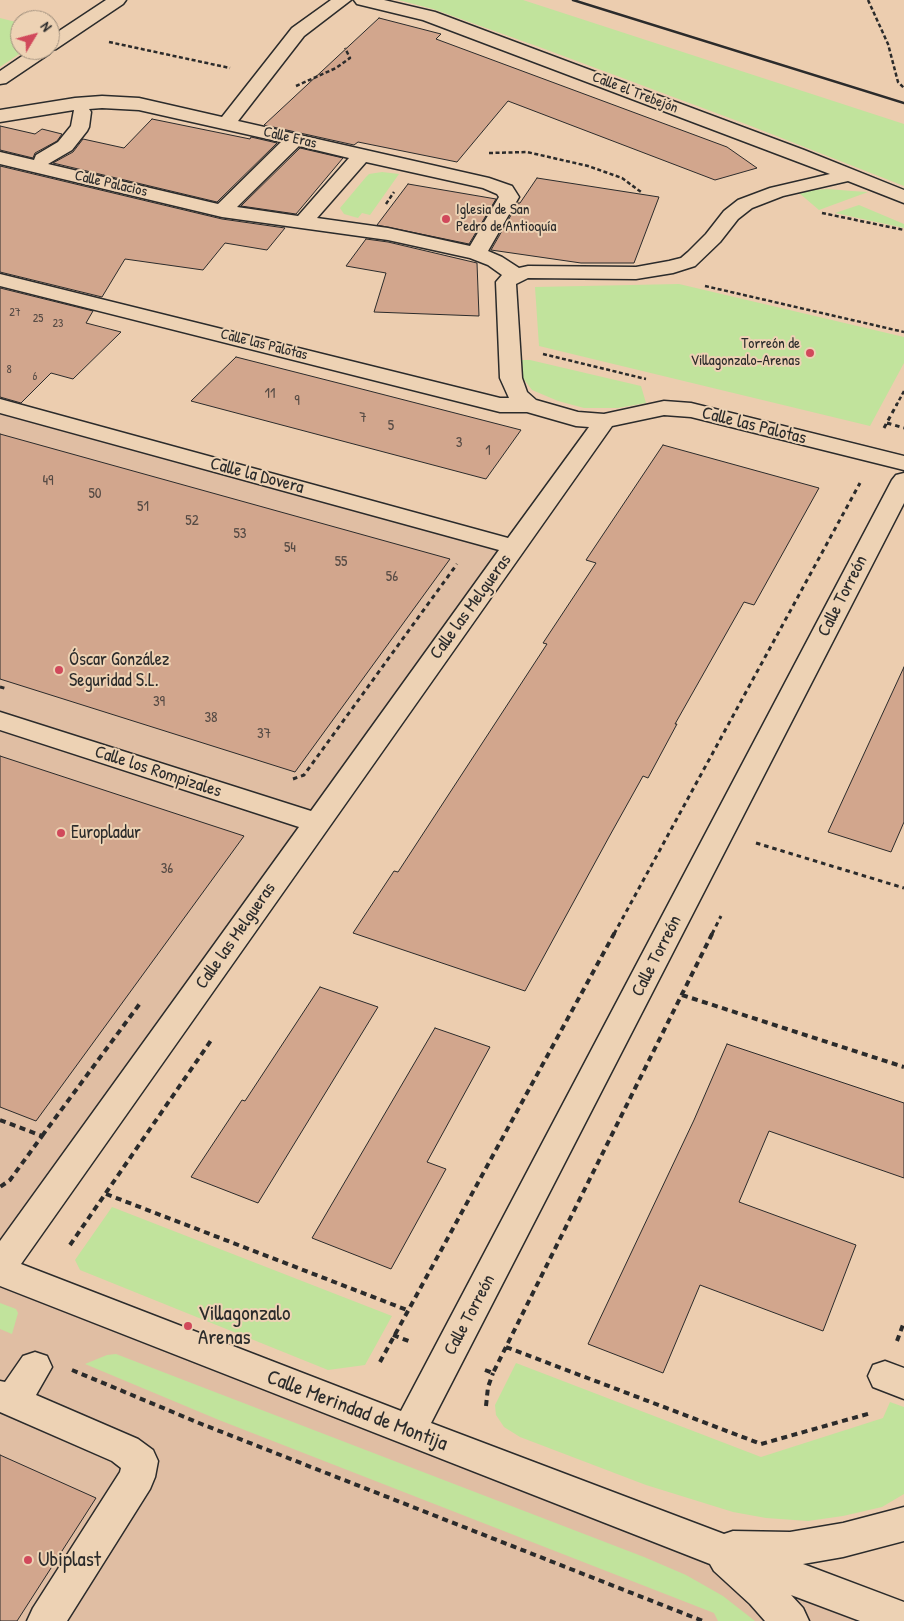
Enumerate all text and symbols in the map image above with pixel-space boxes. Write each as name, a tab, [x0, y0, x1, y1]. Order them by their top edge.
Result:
north arrow	[10, 10, 60, 60]
text: N	[37, 18, 56, 35]
street label: Calle el Trebejón	[589, 68, 681, 118]
street label: Calle Eras	[262, 123, 318, 153]
street label: Calle Palacios	[73, 167, 149, 201]
place label: Iglesia de San Pedro de Antioquía	[456, 201, 556, 236]
marker: Iglesia de San Pedro de Antioquía	[440, 213, 452, 225]
house number: 27	[9, 306, 21, 320]
house number: 25	[33, 312, 43, 326]
house number: 23	[53, 317, 63, 331]
street label: Calle las Palotas	[219, 325, 309, 365]
place label: Torreón de Villagonzalo-Arenas	[690, 335, 800, 370]
marker: Torreón de Villagonzalo-Arenas	[804, 347, 816, 359]
house number: 8	[6, 363, 12, 377]
house number: 6	[33, 370, 37, 384]
house number: 11	[265, 385, 275, 403]
house number: 9	[294, 392, 300, 410]
street label: Calle las Palotas	[700, 403, 808, 449]
house number: 7	[359, 409, 367, 427]
house number: 5	[388, 417, 394, 435]
house number: 3	[456, 434, 462, 452]
house number: 1	[485, 442, 491, 460]
street label: Calle la Dovera	[208, 453, 306, 499]
house number: 49	[42, 472, 54, 490]
house number: 50	[88, 485, 102, 503]
house number: 51	[137, 498, 149, 516]
house number: 52	[185, 512, 199, 530]
house number: 53	[233, 525, 247, 543]
house number: 54	[284, 539, 296, 557]
street label: Calle las Melgueras	[426, 550, 516, 664]
street label: Calle Torreón	[813, 552, 873, 640]
house number: 55	[335, 553, 347, 571]
house number: 56	[386, 568, 398, 586]
place label: Óscar González Seguridad S.L.	[69, 649, 169, 692]
marker: Óscar González Seguridad S.L.	[53, 664, 65, 676]
house number: 39	[153, 693, 165, 711]
house number: 38	[204, 709, 218, 727]
house number: 37	[257, 725, 271, 743]
street label: Calle los Rompizales	[92, 741, 224, 803]
place label: Europladur	[71, 822, 141, 844]
marker: Europladur	[55, 827, 67, 839]
house number: 36	[161, 860, 173, 878]
street label: Calle las Melgueras	[191, 879, 281, 993]
street label: Calle Torreón	[627, 912, 687, 1000]
street label: Calle Torreón	[440, 1271, 500, 1359]
place label: Villagonzalo Arenas	[198, 1301, 290, 1351]
marker: Villagonzalo Arenas	[182, 1320, 194, 1332]
street label: Calle Merindad de Montija	[263, 1365, 451, 1457]
place label: Ubiplast	[38, 1547, 101, 1573]
marker: Ubiplast	[22, 1554, 34, 1566]

